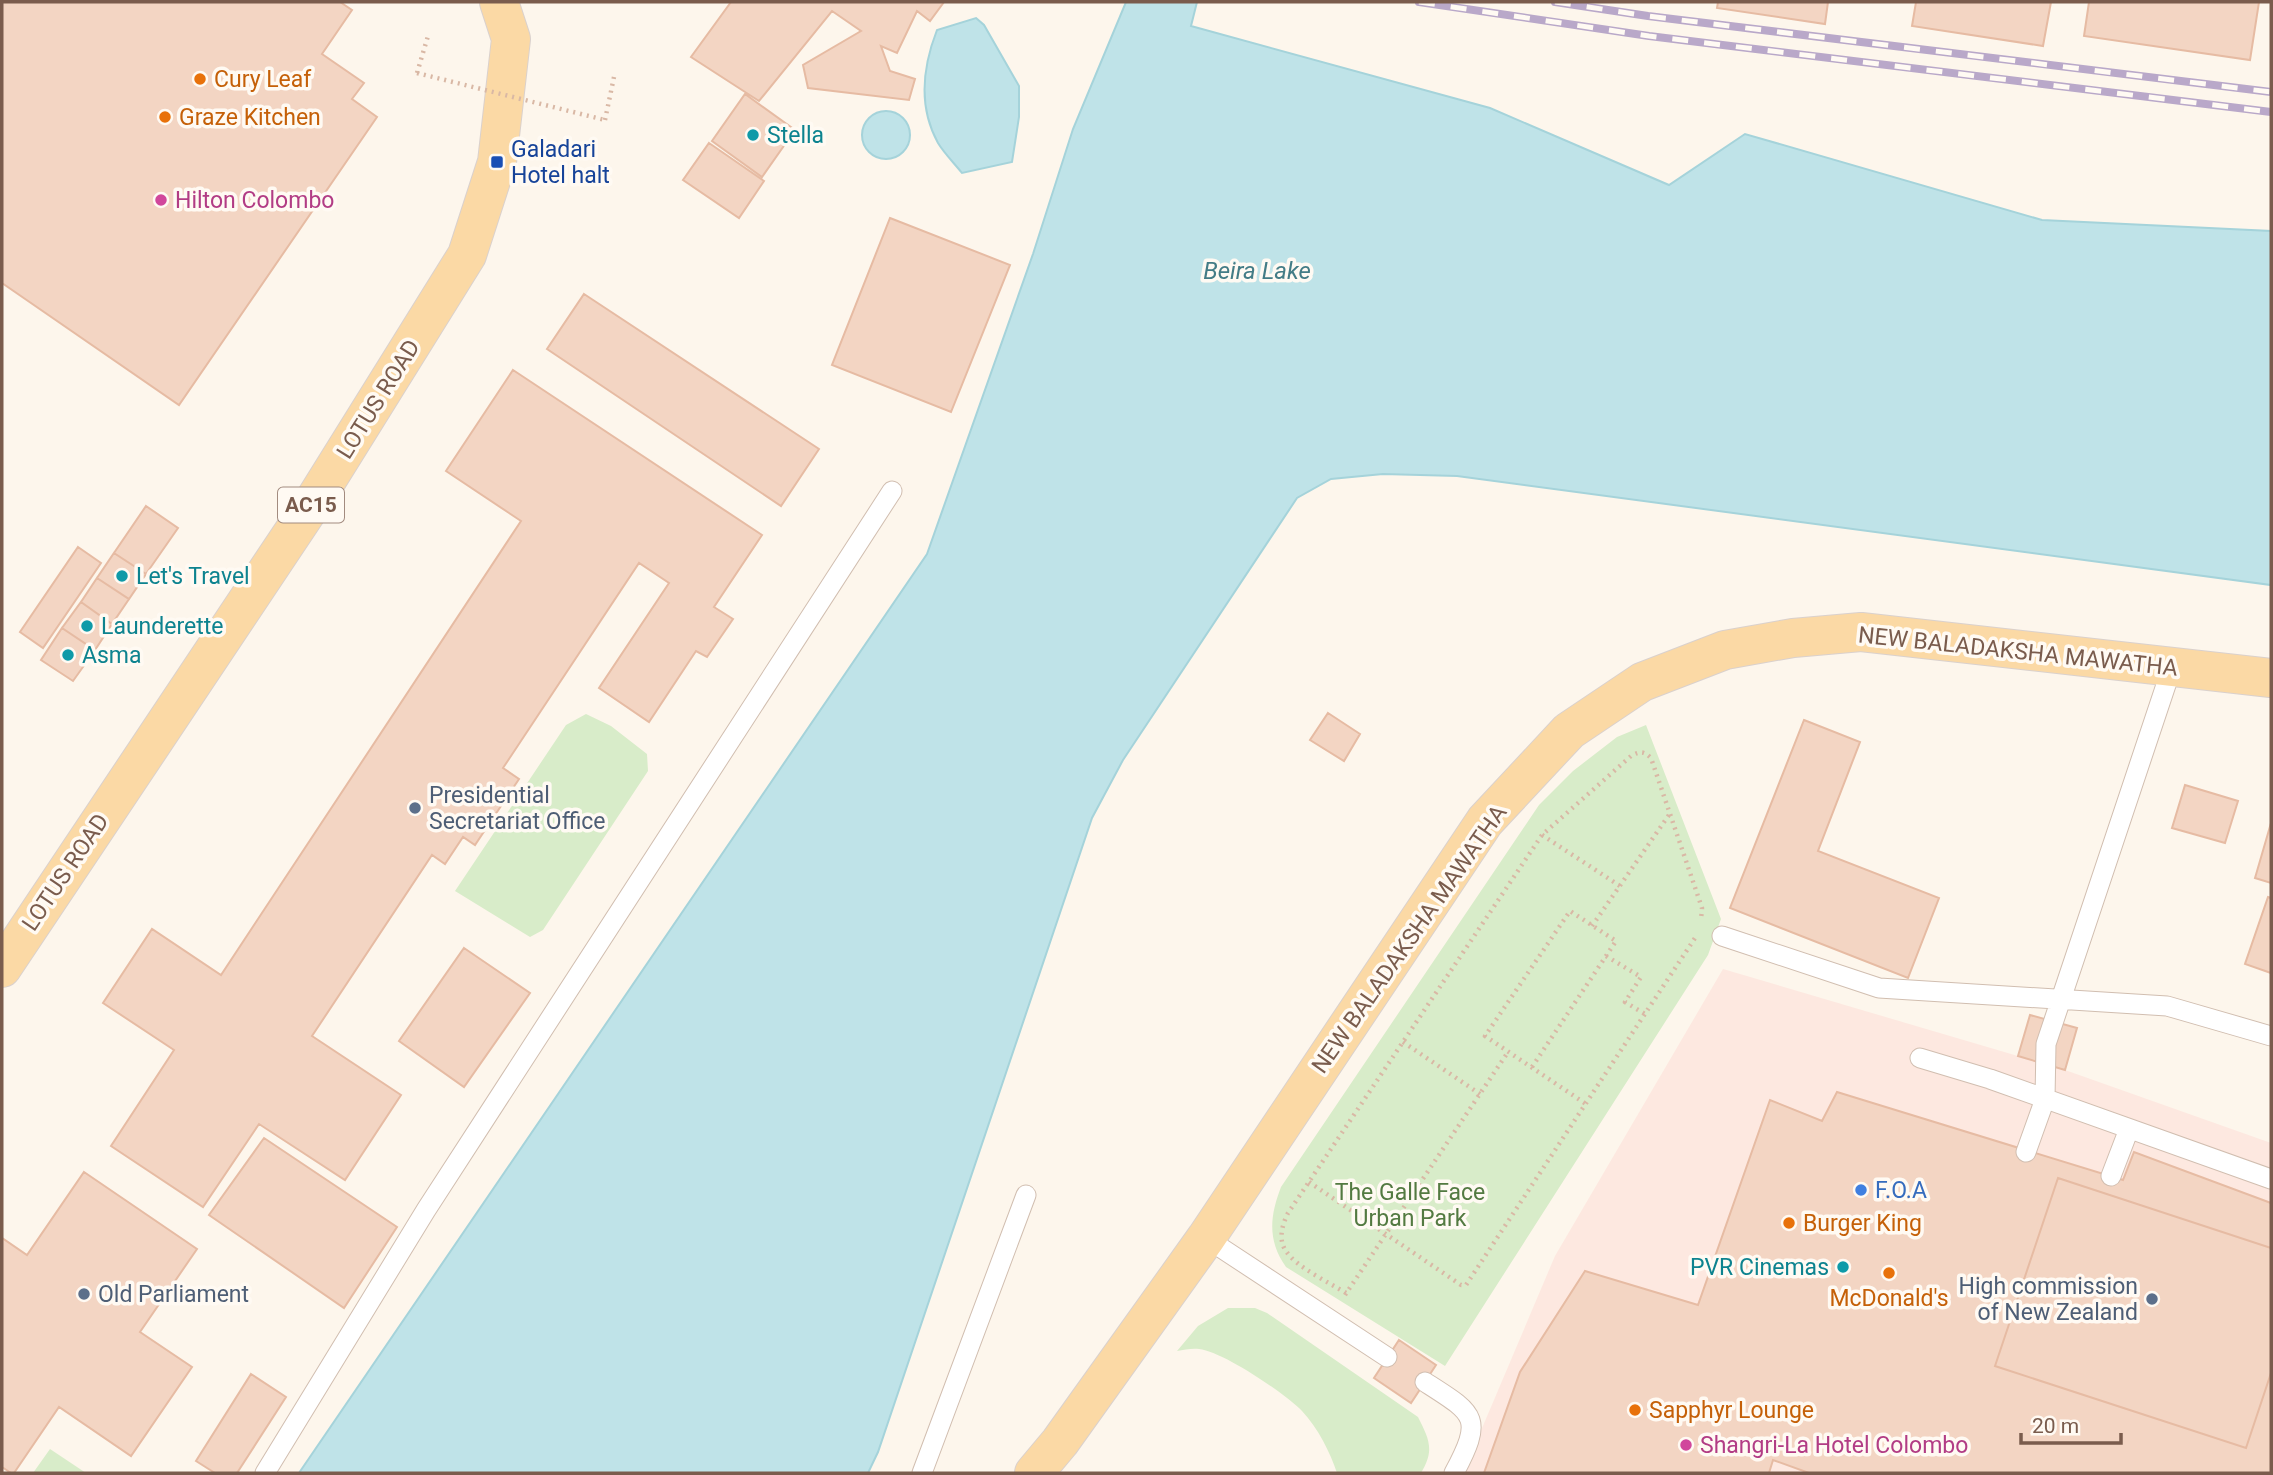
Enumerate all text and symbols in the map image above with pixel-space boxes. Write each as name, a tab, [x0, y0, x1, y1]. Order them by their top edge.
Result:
place label: Cury Leaf	[214, 66, 312, 93]
marker: Cury Leaf	[192, 71, 208, 87]
place label: Graze Kitchen	[179, 104, 321, 131]
marker: Graze Kitchen	[157, 109, 173, 125]
place label: Stella	[767, 122, 824, 149]
marker: Stella	[745, 127, 761, 143]
place label: Galadari Hotel halt	[511, 136, 610, 189]
marker: Galadari Hotel halt	[489, 154, 505, 170]
place label: Hilton Colombo	[175, 187, 334, 214]
marker: Hilton Colombo	[153, 192, 169, 208]
water label: Beira Lake	[1203, 257, 1311, 285]
street label: LOTUS ROAD	[331, 335, 426, 464]
road number: AC15	[278, 488, 344, 522]
place label: Let's Travel	[136, 563, 250, 590]
marker: Let's Travel	[114, 568, 130, 584]
place label: Launderette	[101, 613, 223, 640]
marker: Launderette	[79, 618, 95, 634]
street label: NEW BALADAKSHA MAWATHA	[1857, 621, 2179, 682]
place label: Asma	[82, 642, 142, 669]
marker: Asma	[60, 647, 76, 663]
place label: Presidential Secretariat Office	[429, 782, 606, 835]
marker: Presidential Secretariat Office	[407, 800, 423, 816]
street label: NEW BALADAKSHA MAWATHA	[1306, 800, 1513, 1079]
street label: LOTUS ROAD	[16, 809, 114, 936]
place label: F.O.A	[1875, 1177, 1927, 1204]
park label: The Galle Face Urban Park	[1335, 1179, 1485, 1232]
marker: F.O.A	[1853, 1182, 1869, 1198]
place label: Burger King	[1803, 1210, 1922, 1237]
marker: Burger King	[1781, 1215, 1797, 1231]
place label: PVR Cinemas	[1690, 1254, 1829, 1281]
marker: PVR Cinemas	[1835, 1259, 1851, 1275]
marker: McDonald's	[1881, 1265, 1897, 1281]
place label: High commission of New Zealand	[1958, 1273, 2138, 1326]
place label: Old Parliament	[98, 1281, 249, 1308]
place label: McDonald's	[1829, 1285, 1949, 1312]
marker: Old Parliament	[76, 1286, 92, 1302]
marker: High commission of New Zealand	[2144, 1291, 2160, 1307]
place label: Sapphyr Lounge	[1649, 1397, 1814, 1424]
marker: Sapphyr Lounge	[1627, 1402, 1643, 1418]
scale bar	[2021, 1402, 2121, 1446]
text: 20 m	[2032, 1414, 2079, 1438]
place label: Shangri-La Hotel Colombo	[1700, 1432, 1968, 1459]
marker: Shangri-La Hotel Colombo	[1678, 1437, 1694, 1453]

